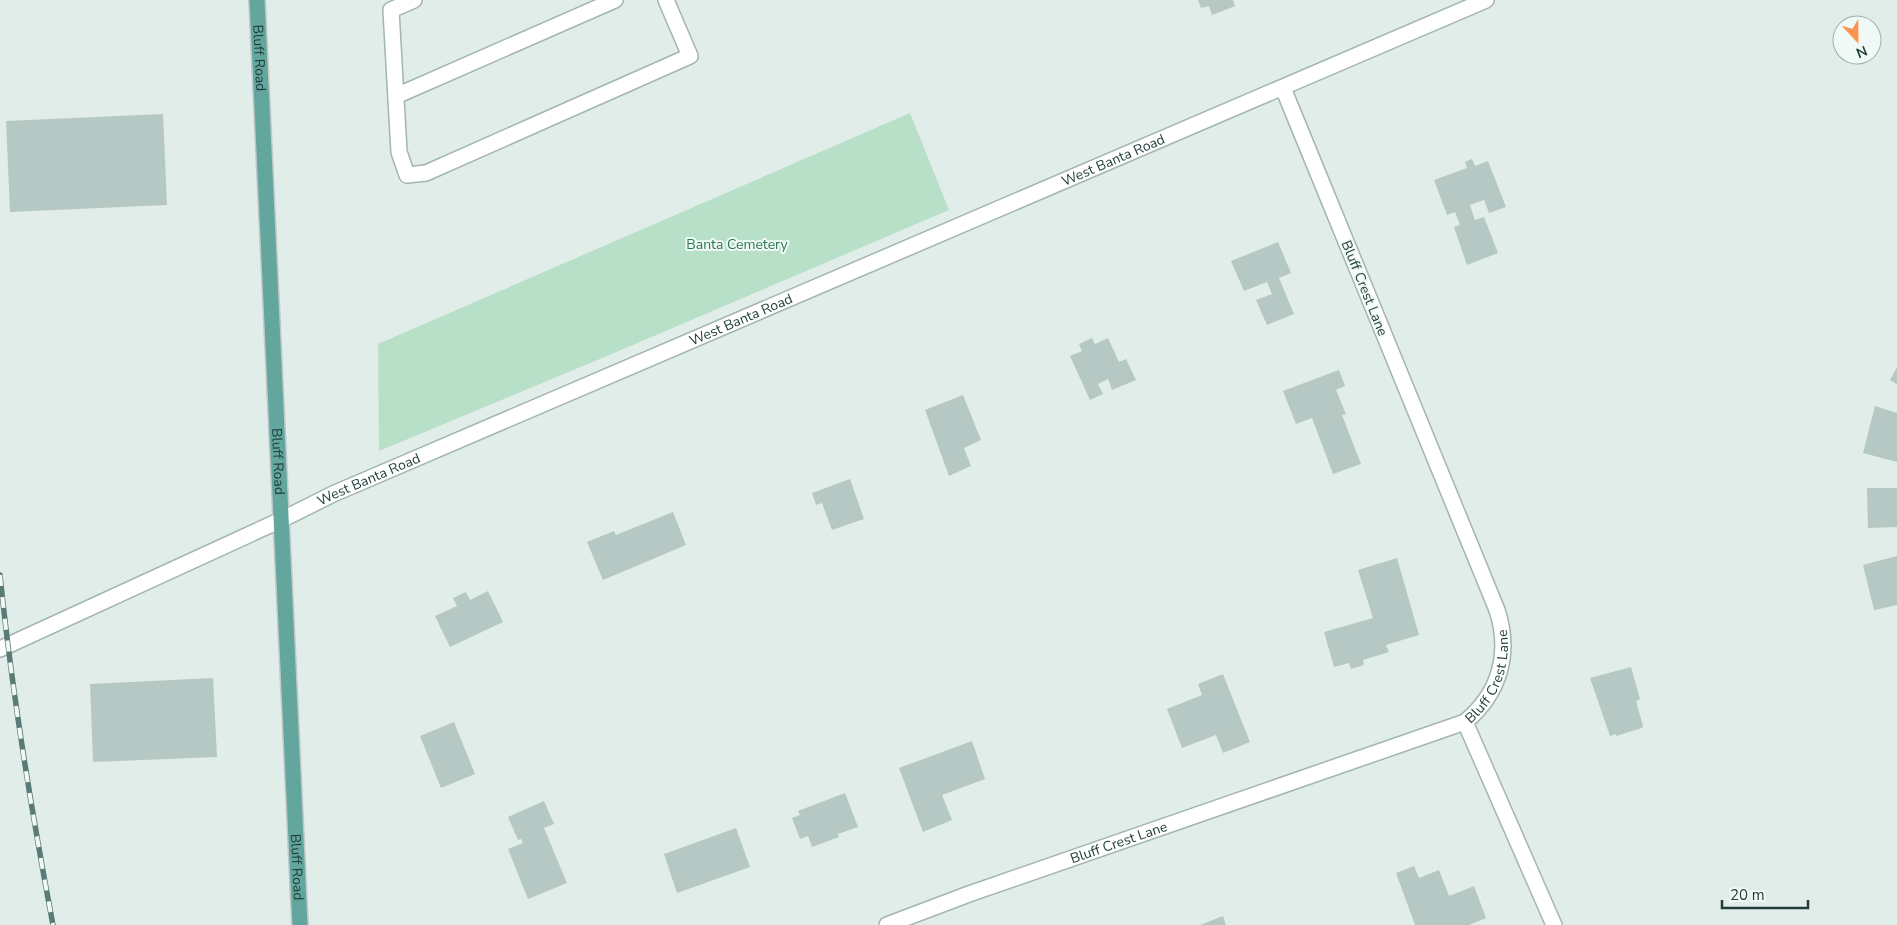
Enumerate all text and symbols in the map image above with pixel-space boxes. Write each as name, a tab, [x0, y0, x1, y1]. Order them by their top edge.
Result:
north arrow	[1832, 15, 1882, 65]
street label: Bluff Road	[248, 24, 270, 92]
text: N	[1853, 41, 1870, 62]
street label: West Banta Road	[1059, 130, 1168, 191]
park label: Banta Cemetery	[686, 235, 789, 254]
street label: Bluff Crest Lane	[1337, 238, 1392, 339]
street label: West Banta Road	[686, 289, 796, 350]
street label: Bluff Road	[267, 428, 289, 495]
street label: West Banta Road	[314, 449, 423, 510]
street label: Bluff Crest Lane	[1461, 629, 1513, 728]
street label: Bluff Crest Lane	[1068, 817, 1170, 868]
street label: Bluff Road	[286, 833, 308, 901]
scale bar	[1722, 878, 1808, 910]
text: 20 m	[1730, 885, 1765, 905]

